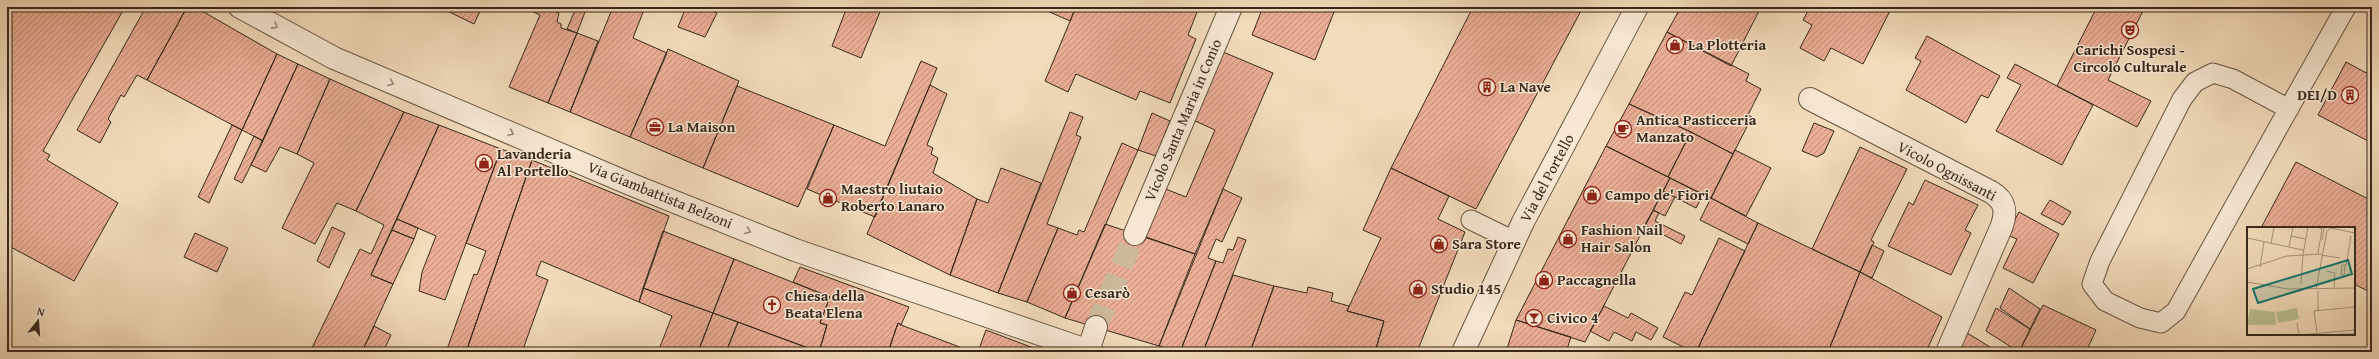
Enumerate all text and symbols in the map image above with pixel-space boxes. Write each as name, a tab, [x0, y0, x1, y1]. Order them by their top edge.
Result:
theatre icon: Carichi Sospesi - Circolo Culturale	[2120, 20, 2140, 40]
one-way arrow	[270, 21, 278, 28]
place label: La Plotteria	[1688, 34, 1766, 55]
street label: Vicolo Santa Maria in Conio	[1139, 35, 1226, 204]
shop icon: La Plotteria	[1665, 35, 1685, 55]
place label: Carichi Sospesi - Circolo Culturale	[2073, 39, 2187, 77]
place label: La Nave	[1500, 76, 1551, 97]
building icon: La Nave	[1477, 77, 1497, 97]
one-way arrow	[388, 78, 395, 86]
place label: DEI/D	[2297, 84, 2337, 105]
building icon: DEI/D	[2340, 85, 2360, 105]
place label: Antica Pasticceria Manzato	[1636, 109, 1757, 147]
place label: La Maison	[668, 116, 735, 137]
office icon: La Maison	[645, 117, 665, 137]
cafe icon: Antica Pasticceria Manzato	[1613, 119, 1633, 139]
one-way arrow	[507, 128, 515, 136]
street label: Via del Portello	[1514, 130, 1579, 226]
street label: Vicolo Ognissanti	[1894, 136, 2001, 206]
place label: Lavanderia Al Portello	[497, 143, 572, 181]
shop icon: Lavanderia Al Portello	[474, 153, 494, 173]
street label: Via Giambattista Belzoni	[585, 156, 736, 233]
place label: Maestro liutaio Roberto Lanaro	[841, 178, 944, 216]
place label: Campo de' Fiori	[1605, 184, 1710, 205]
shop icon: Campo de' Fiori	[1582, 185, 1602, 205]
shop icon: Maestro liutaio Roberto Lanaro	[818, 188, 838, 208]
place label: Fashion Nail Hair Salon	[1581, 219, 1663, 257]
one-way arrow	[743, 226, 751, 234]
inset map	[2247, 227, 2355, 335]
shop icon: Fashion Nail Hair Salon	[1558, 229, 1578, 249]
place label: Sara Store	[1452, 233, 1521, 254]
shop icon: Sara Store	[1429, 234, 1449, 254]
place label: Paccagnella	[1557, 269, 1636, 290]
shop icon: Paccagnella	[1534, 270, 1554, 290]
place label: Studio 145	[1431, 278, 1501, 299]
shop icon: Studio 145	[1408, 279, 1428, 299]
place label: Cesarò	[1085, 282, 1130, 303]
shop icon: Cesarò	[1062, 283, 1082, 303]
place label: Chiesa della Beata Elena	[785, 285, 865, 323]
church icon: Chiesa della Beata Elena	[762, 295, 782, 315]
north arrow	[18, 301, 58, 341]
text: N	[35, 303, 47, 320]
place label: Civico 4	[1547, 307, 1599, 328]
bar icon: Civico 4	[1524, 308, 1544, 328]

